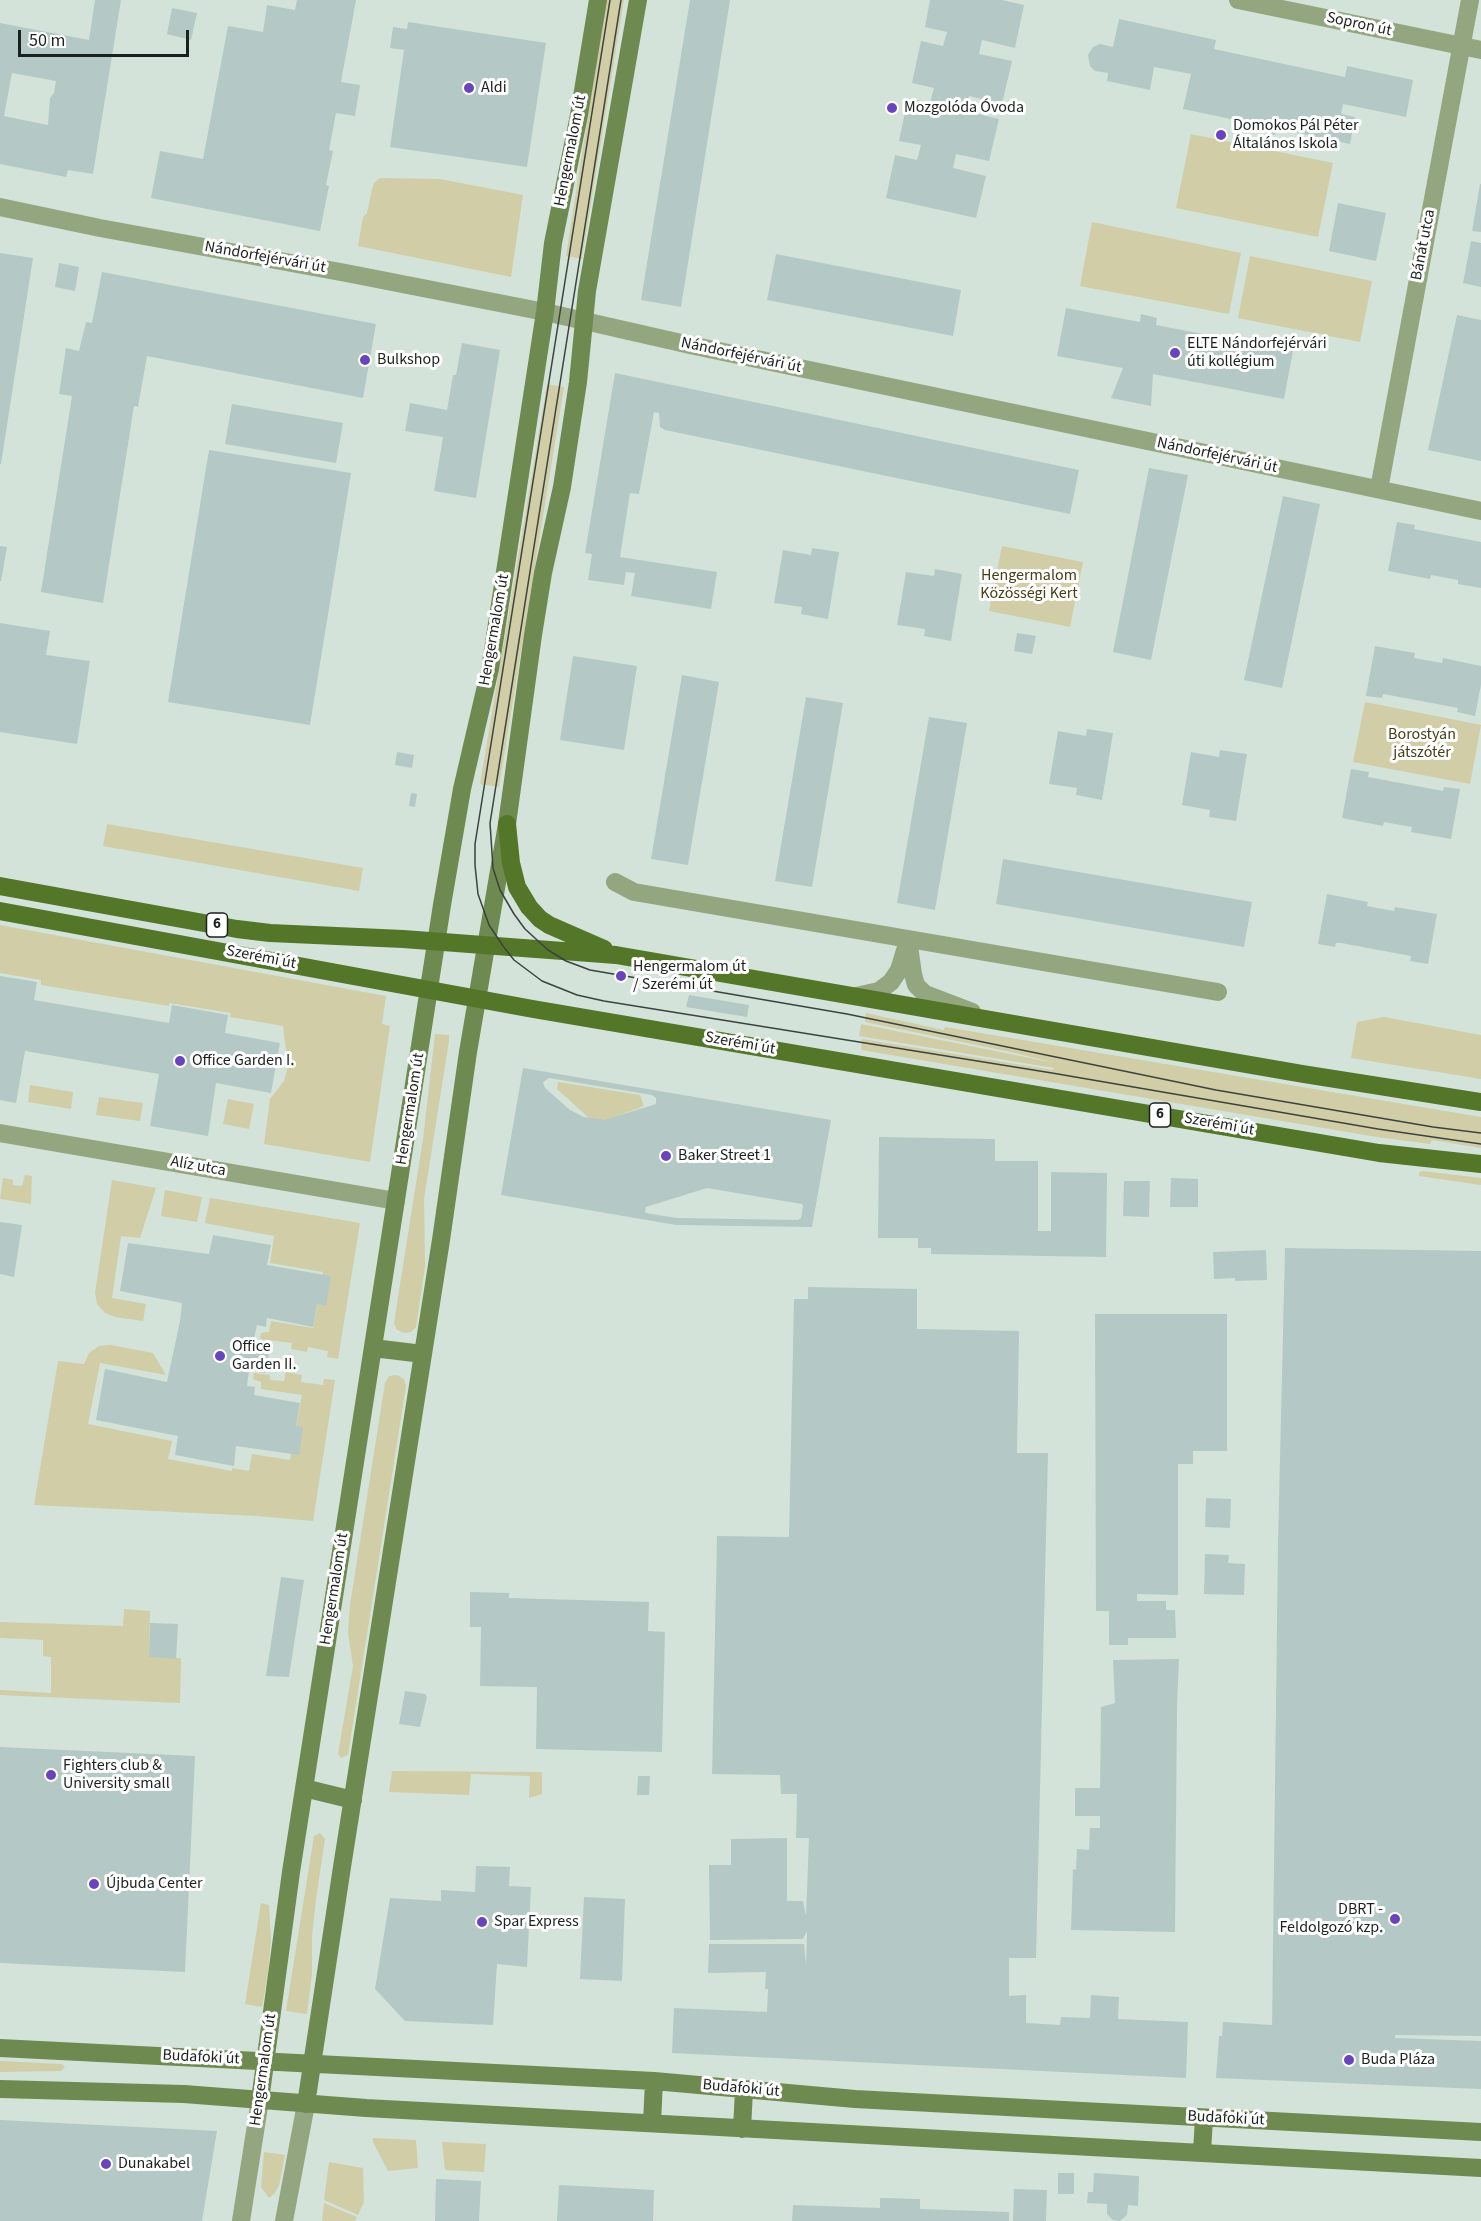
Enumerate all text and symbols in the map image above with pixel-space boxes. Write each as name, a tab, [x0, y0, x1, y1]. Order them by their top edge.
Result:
street label: Sopron út	[1325, 9, 1393, 41]
scale bar	[21, 18, 192, 56]
text: 50 m	[29, 28, 65, 53]
place label: Aldi	[481, 78, 507, 98]
marker: Aldi	[462, 81, 476, 95]
street label: Hengermalom út	[551, 94, 591, 208]
place label: Mozgolóda Óvoda	[904, 98, 1024, 118]
marker: Mozgolóda Óvoda	[885, 101, 899, 115]
place label: Domokos Pál Péter Általános Iskola	[1233, 116, 1358, 154]
marker: Domokos Pál Péter Általános Iskola	[1214, 128, 1228, 142]
street label: Bánát utca	[1408, 208, 1440, 282]
street label: Nándorfejérvári út	[203, 238, 327, 278]
street label: Nándorfejérvári út	[679, 334, 803, 378]
place label: ELTE Nándorfejérvári úti kollégium	[1187, 334, 1327, 372]
marker: ELTE Nándorfejérvári úti kollégium	[1168, 346, 1182, 360]
place label: Bulkshop	[377, 350, 440, 370]
marker: Bulkshop	[358, 353, 372, 367]
street label: Nándorfejérvári út	[1155, 434, 1279, 478]
park label: Hengermalom Közösségi Kert	[980, 566, 1078, 604]
street label: Hengermalom út	[476, 573, 514, 687]
park label: Borostyán játszótér	[1388, 725, 1456, 763]
road number: 6	[206, 913, 228, 937]
street label: Szerémi út	[224, 942, 298, 974]
place label: Hengermalom út / Szerémi út	[633, 957, 746, 995]
marker: Hengermalom út / Szerémi út	[614, 969, 628, 983]
street label: Szerémi út	[703, 1028, 777, 1060]
place label: Office Garden I.	[192, 1051, 294, 1071]
street label: Hengermalom út	[393, 1052, 429, 1166]
marker: Office Garden I.	[173, 1054, 187, 1068]
road number: 6	[1150, 1103, 1170, 1127]
street label: Szerémi út	[1182, 1109, 1256, 1141]
place label: Baker Street 1	[678, 1146, 771, 1166]
marker: Baker Street 1	[659, 1149, 673, 1163]
street label: Alíz utca	[169, 1153, 227, 1181]
place label: Office Garden II.	[232, 1337, 296, 1375]
marker: Office Garden II.	[213, 1349, 227, 1363]
street label: Hengermalom út	[317, 1532, 353, 1646]
place label: Fighters club & University small	[63, 1756, 170, 1794]
marker: Fighters club & University small	[44, 1768, 58, 1782]
place label: Újbuda Center	[106, 1874, 202, 1894]
marker: Újbuda Center	[87, 1877, 101, 1891]
place label: DBRT - Feldolgozó kzp.	[1279, 1900, 1383, 1938]
place label: Spar Express	[494, 1912, 579, 1932]
marker: DBRT - Feldolgozó kzp.	[1388, 1912, 1402, 1926]
marker: Spar Express	[475, 1915, 489, 1929]
street label: Hengermalom út	[247, 2013, 281, 2127]
street label: Budafoki út	[162, 2046, 240, 2070]
place label: Buda Pláza	[1361, 2050, 1435, 2070]
marker: Buda Pláza	[1342, 2053, 1356, 2067]
street label: Budafoki út	[702, 2076, 780, 2102]
street label: Budafoki út	[1187, 2107, 1265, 2131]
place label: Dunakabel	[118, 2154, 190, 2174]
marker: Dunakabel	[99, 2157, 113, 2171]

